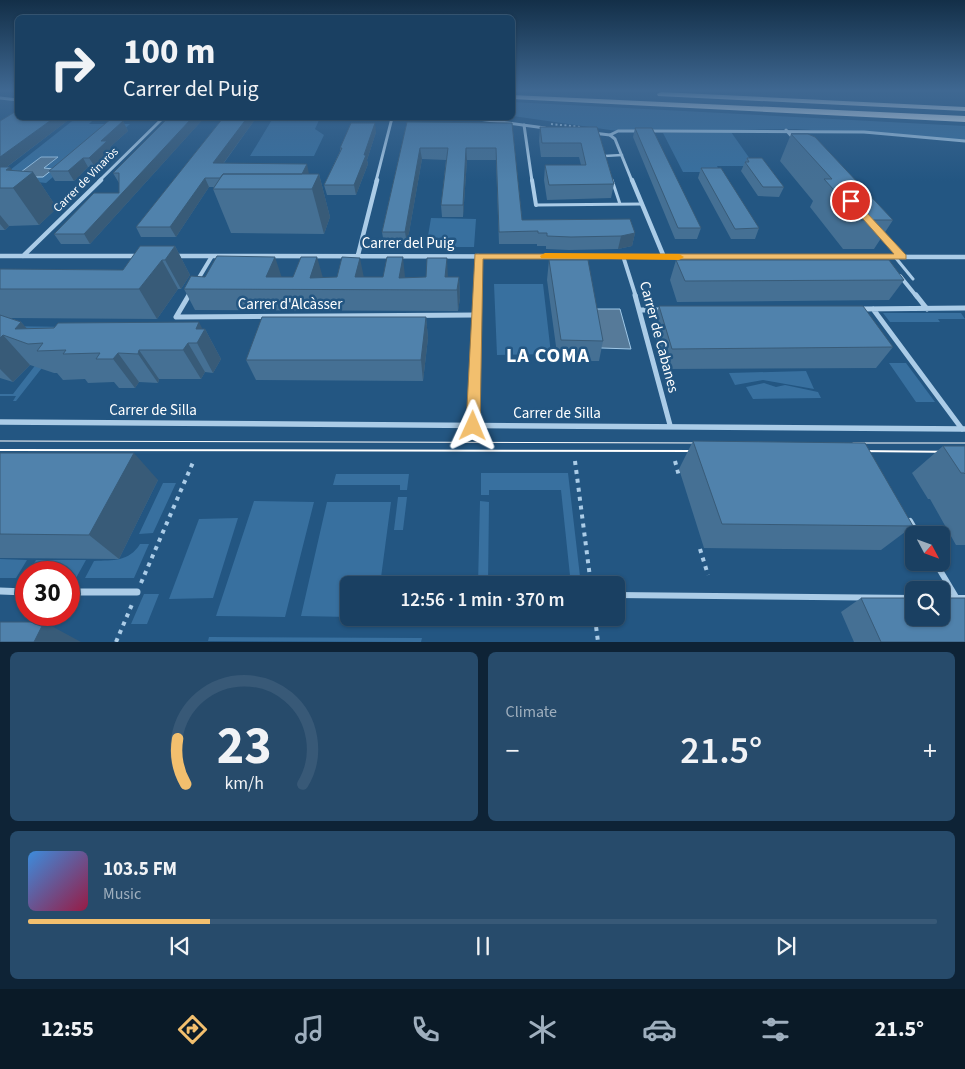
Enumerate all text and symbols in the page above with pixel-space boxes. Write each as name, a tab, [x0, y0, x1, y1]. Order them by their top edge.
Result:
text: 100 m	[123, 27, 215, 77]
icon: right	[40, 35, 105, 100]
text: Carrer del Puig	[123, 73, 259, 105]
street label: Carrer de Vinaròs	[50, 144, 122, 216]
pin	[830, 180, 872, 222]
icon: arrive	[837, 187, 865, 215]
street label: Carrer del Puig	[362, 233, 455, 254]
street label: Carrer de Cabanes	[634, 279, 684, 395]
street label: Carrer d'Alcàsser	[238, 294, 343, 315]
district label: LA COMA	[506, 342, 590, 370]
position arrow	[446, 399, 498, 451]
street label: Carrer de Silla	[109, 400, 197, 421]
street label: Carrer de Silla	[513, 403, 601, 424]
north arrow	[905, 526, 950, 571]
map controls	[905, 526, 950, 626]
speed limit sign: 30	[15, 561, 80, 626]
button: search	[905, 581, 950, 626]
text: 12:56 · 1 min · 370 m	[400, 587, 565, 614]
text: Climate	[506, 701, 557, 723]
text: 23	[216, 710, 271, 784]
text: 21.5°	[680, 724, 762, 778]
text: −	[506, 731, 519, 771]
text: +	[923, 731, 937, 771]
text: km/h	[224, 771, 264, 796]
text: 103.5 FM	[103, 856, 177, 883]
text: Music	[103, 883, 141, 905]
icon: previous	[166, 932, 194, 960]
icon: pause	[469, 932, 497, 960]
icon: next	[772, 932, 800, 960]
icon: directions	[175, 1012, 210, 1047]
icon: music	[292, 1012, 327, 1047]
icon: phone	[408, 1012, 443, 1047]
icon: climate	[525, 1012, 560, 1047]
icon: car	[642, 1012, 677, 1047]
icon: filters	[758, 1012, 793, 1047]
text: 12:55	[41, 1013, 94, 1045]
text: 21.5°	[875, 1013, 924, 1045]

